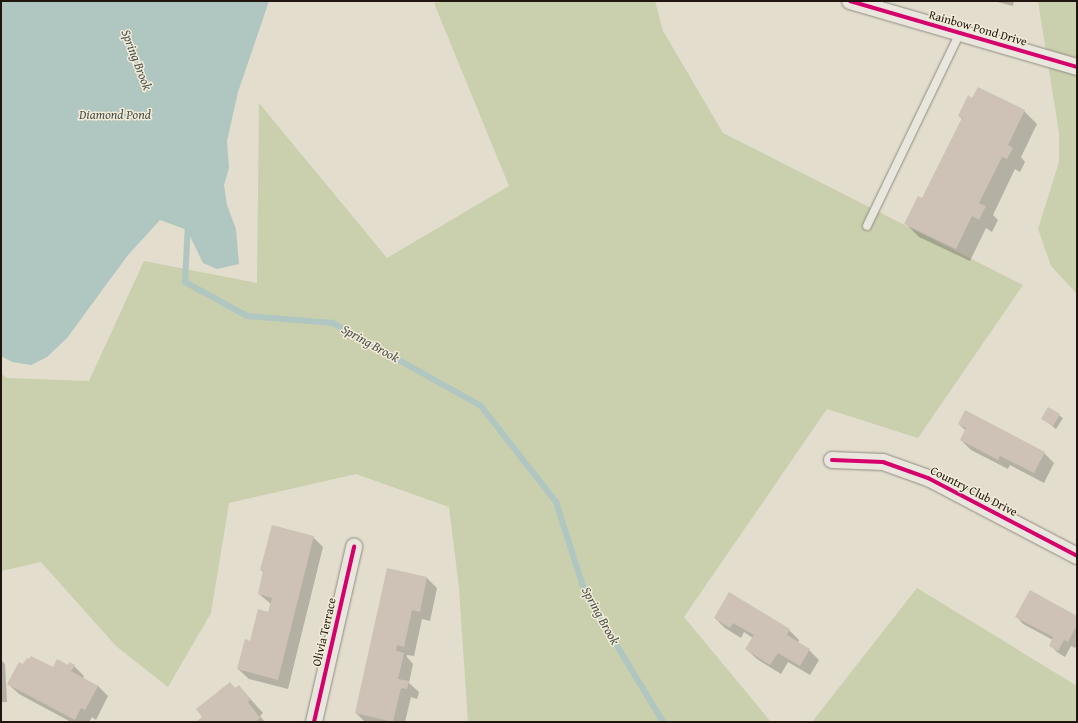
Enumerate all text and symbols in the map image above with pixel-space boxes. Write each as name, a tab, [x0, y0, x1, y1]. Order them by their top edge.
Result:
street label: Rainbow Pond Drive	[927, 7, 1029, 49]
water label: Spring Brook	[117, 27, 155, 93]
water label: Diamond Pond	[79, 107, 151, 123]
water label: Spring Brook	[338, 322, 402, 366]
street label: Country Club Drive	[928, 463, 1020, 519]
water label: Spring Brook	[578, 584, 622, 648]
street label: Olivia Terrace	[309, 596, 339, 668]

